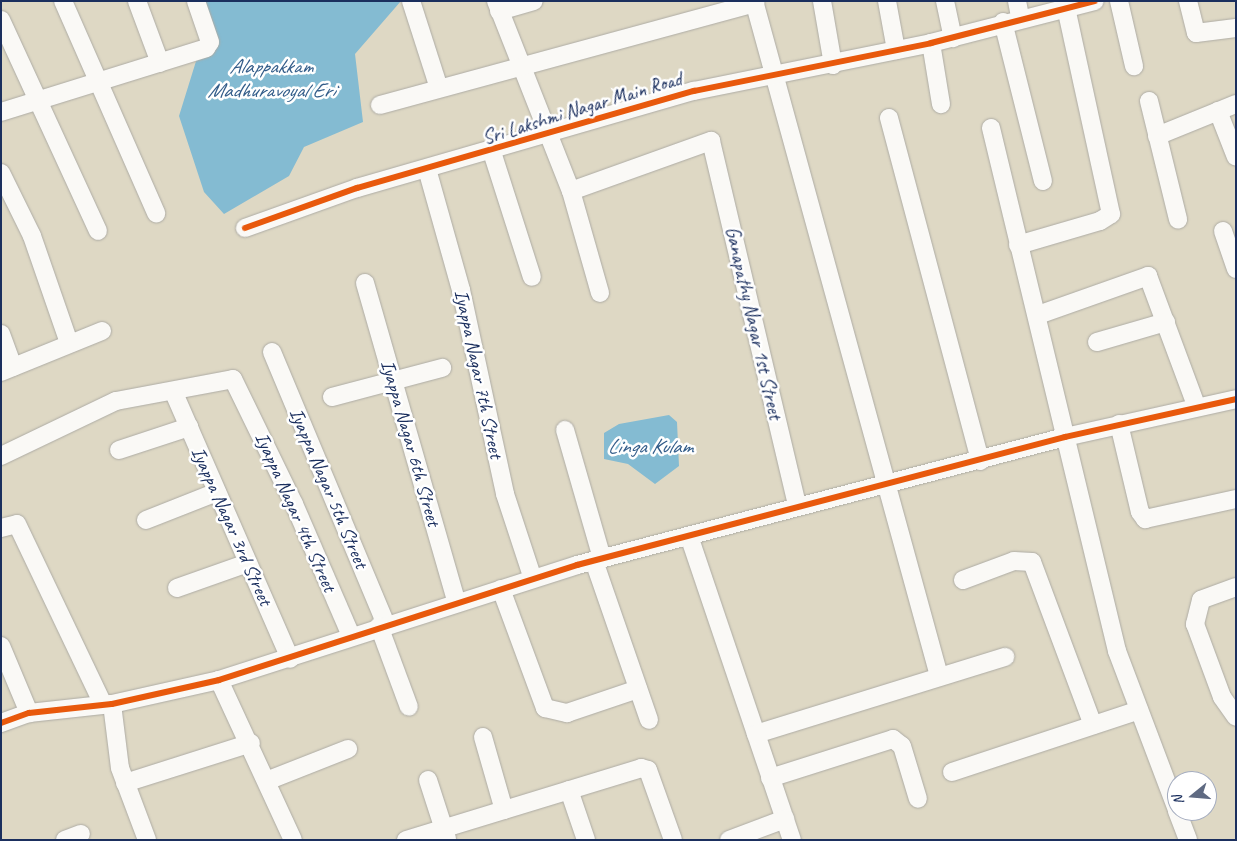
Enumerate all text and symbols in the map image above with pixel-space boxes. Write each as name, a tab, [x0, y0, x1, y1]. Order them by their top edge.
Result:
water label: Alappakkam Madhuravoyal Eri	[207, 53, 335, 103]
street label: Sri Lakshmi Nagar Main Road	[479, 66, 685, 150]
street label: Ganapathy Nagar 1st Street	[720, 224, 788, 422]
street label: Iyappa Nagar 7th Street	[449, 287, 509, 461]
street label: Iyappa Nagar 6th Street	[376, 357, 446, 529]
street label: Iyappa Nagar 5th Street	[284, 404, 374, 572]
street label: Iyappa Nagar 4th Street	[250, 428, 342, 596]
water label: Linga Kulam	[607, 433, 693, 459]
street label: Iyappa Nagar 3rd Street	[186, 443, 278, 609]
north arrow	[1167, 771, 1217, 821]
text: N	[1169, 794, 1188, 807]

